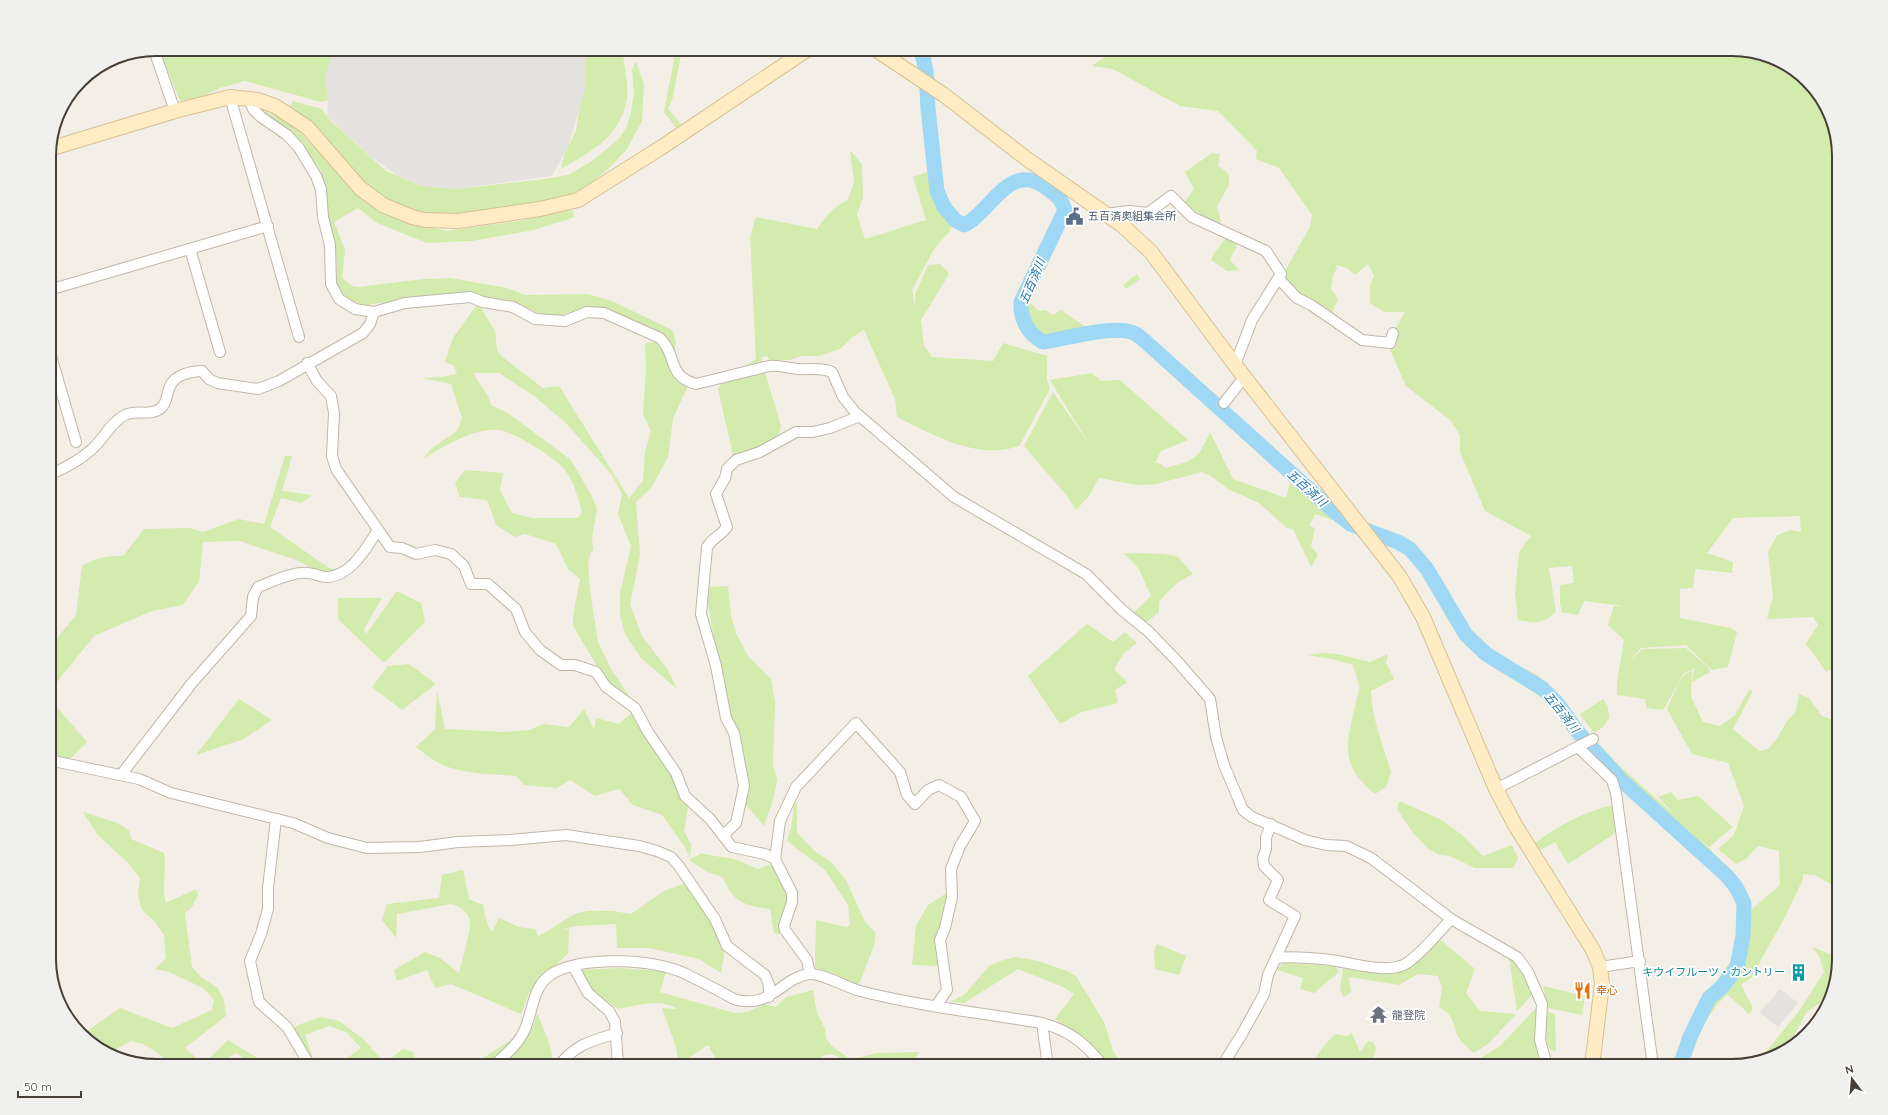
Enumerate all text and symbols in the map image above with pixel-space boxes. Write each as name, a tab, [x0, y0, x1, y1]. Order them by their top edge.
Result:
public building icon: 五百済奥組集会所	[1065, 206, 1085, 226]
place label: 五百済奥組集会所	[1088, 209, 1177, 223]
water label: 五百済川	[1016, 254, 1049, 306]
water label: 五百済川	[1284, 466, 1331, 511]
water label: 五百済川	[1541, 689, 1584, 737]
building icon: キウイフルーツ・カントリー	[1788, 962, 1808, 982]
place label: キウイフルーツ・カントリー	[1642, 965, 1785, 979]
restaurant icon: 幸心	[1573, 980, 1593, 1000]
place label: 幸心	[1596, 983, 1618, 997]
temple icon: 龍登院	[1369, 1005, 1389, 1025]
place label: 龍登院	[1392, 1008, 1425, 1022]
north arrow	[1832, 1059, 1872, 1099]
text: N	[1843, 1062, 1855, 1077]
scale bar	[18, 1073, 81, 1099]
text: 50 m	[24, 1079, 52, 1094]

